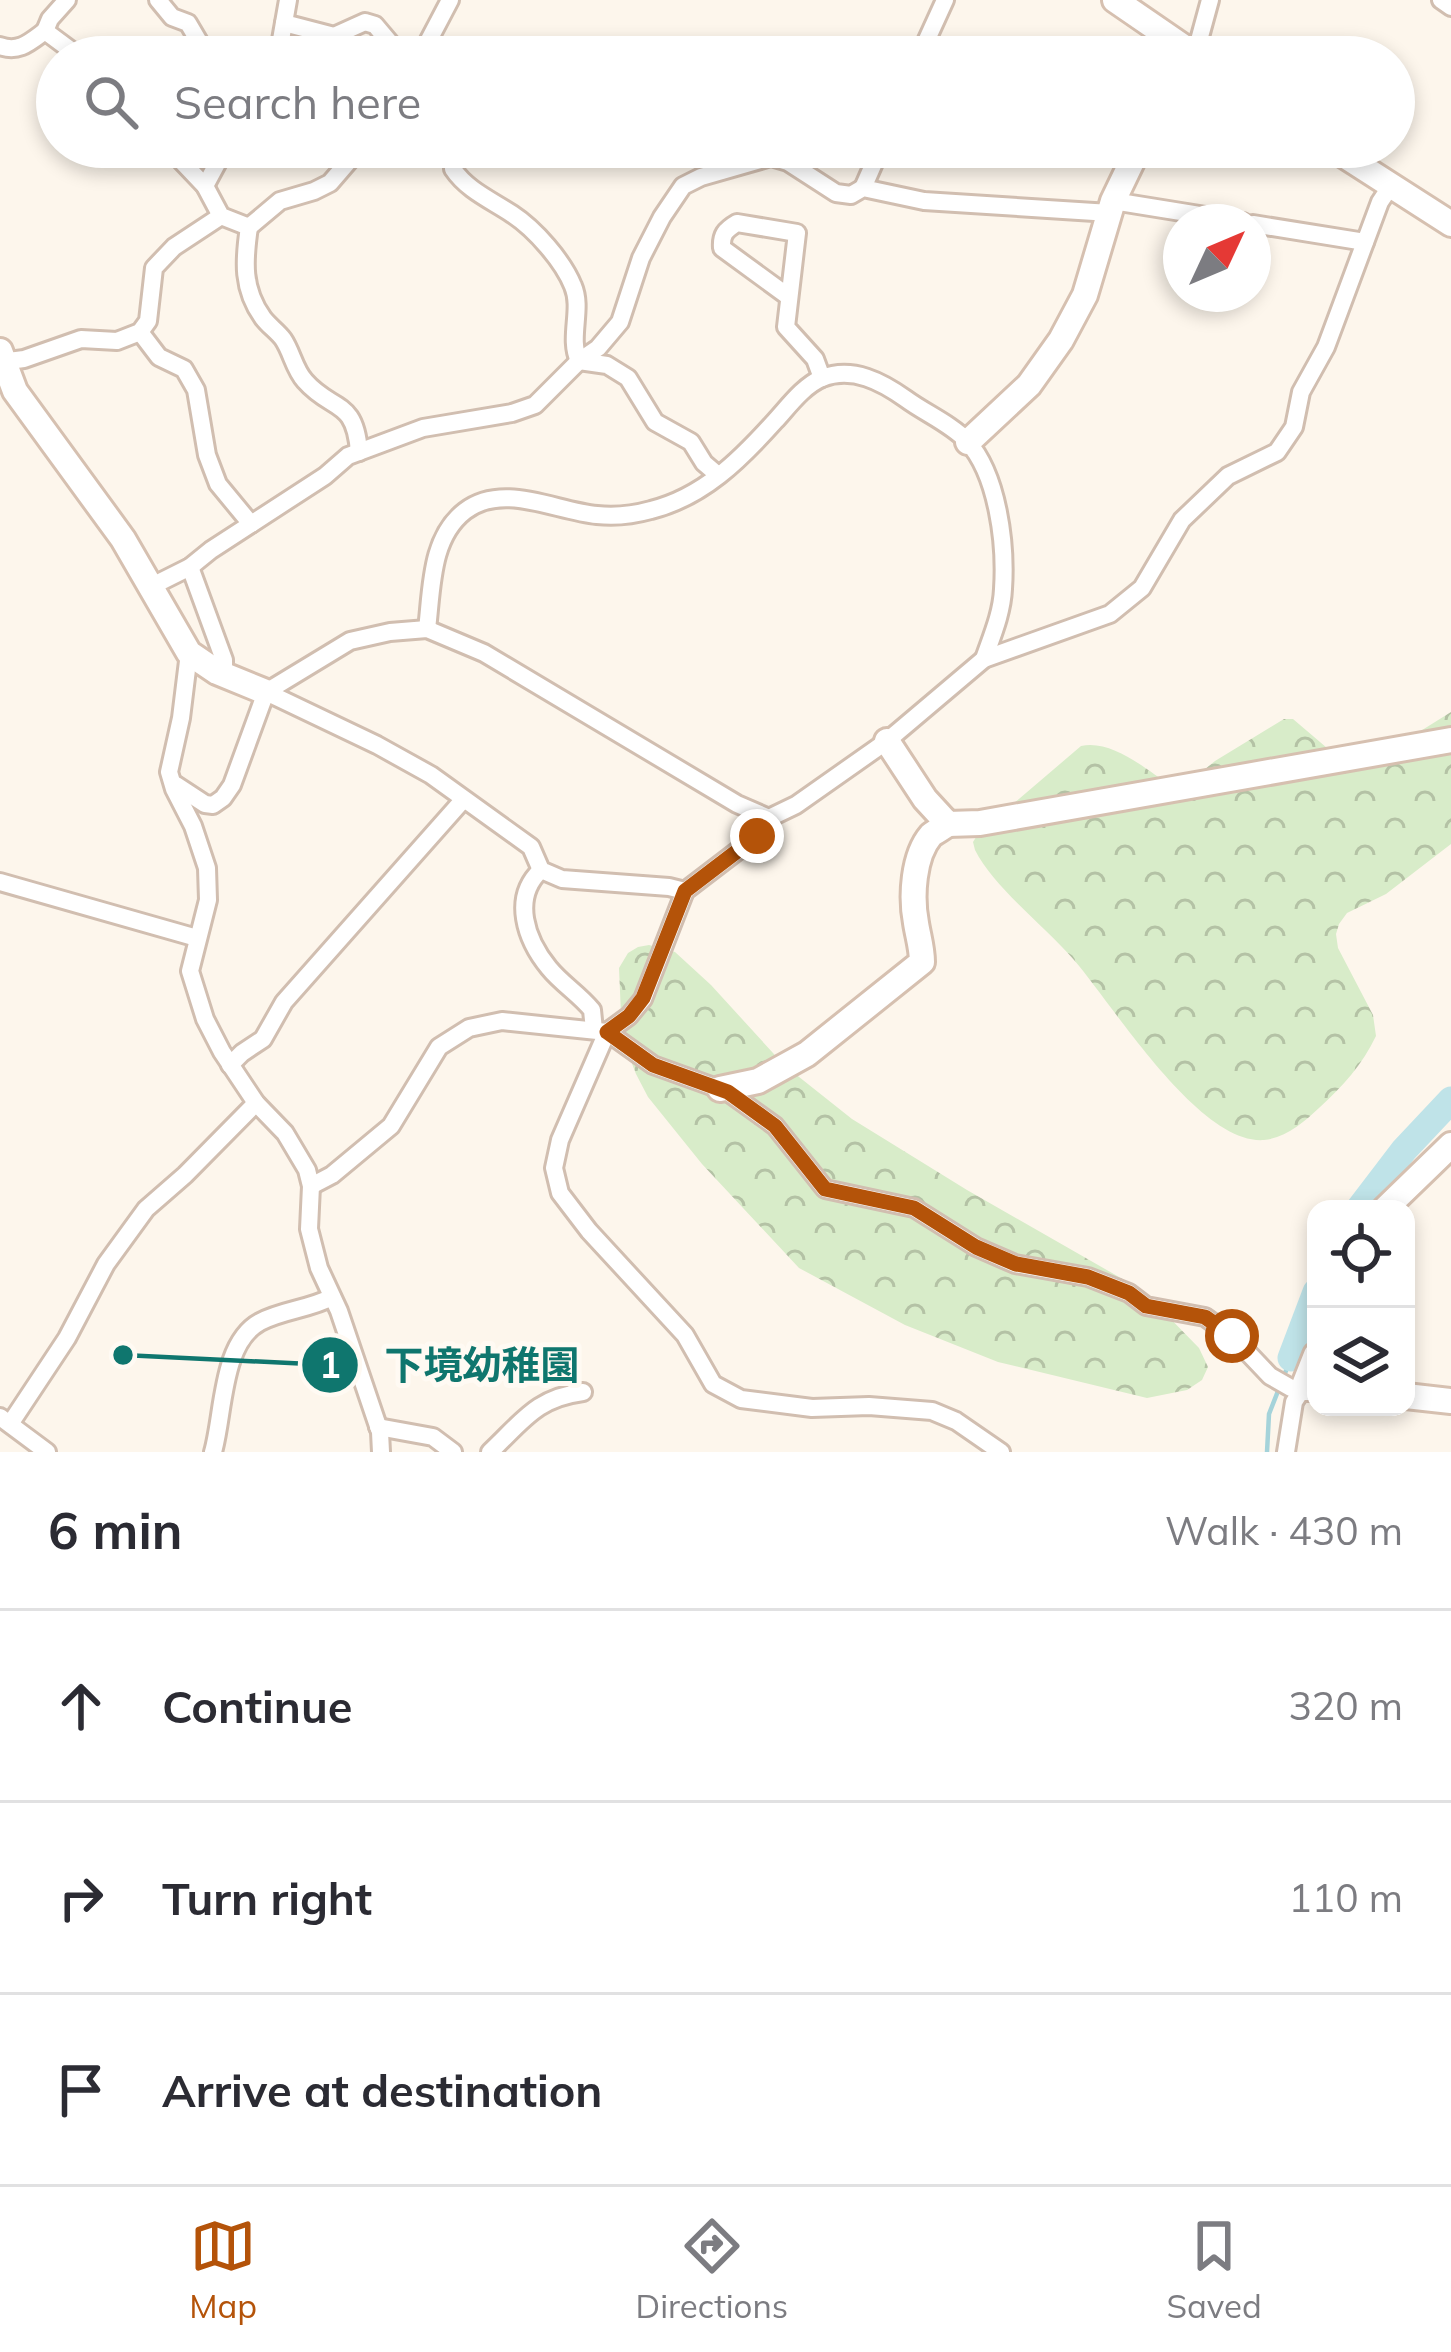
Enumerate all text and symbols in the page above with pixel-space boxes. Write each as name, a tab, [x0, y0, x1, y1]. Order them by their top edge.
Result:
search box	[36, 36, 1415, 168]
icon: search	[78, 69, 144, 135]
text: Search here	[174, 74, 421, 130]
north arrow	[1163, 204, 1271, 312]
route end	[730, 809, 784, 863]
map controls	[1307, 1200, 1415, 1416]
button: locate	[1307, 1200, 1415, 1308]
button: layers	[1307, 1308, 1415, 1416]
route start	[1205, 1309, 1259, 1363]
callout: 下境幼稚園	[300, 1328, 603, 1403]
text: 下境幼稚園	[384, 1340, 580, 1389]
text: 1	[319, 1342, 341, 1387]
text: 6 min	[48, 1498, 183, 1562]
text: Walk · 430 m	[1165, 1506, 1403, 1555]
icon: ahead	[48, 1673, 114, 1739]
text: Continue	[162, 1678, 352, 1734]
text: 320 m	[1288, 1681, 1403, 1730]
icon: right	[48, 1865, 114, 1931]
text: Turn right	[162, 1870, 372, 1926]
text: 110 m	[1288, 1873, 1403, 1922]
icon: arrive	[48, 2057, 114, 2123]
text: Arrive at destination	[162, 2062, 602, 2118]
tab: Map	[189, 2213, 257, 2326]
tab: Directions	[636, 2213, 788, 2326]
tab: Saved	[1167, 2213, 1262, 2326]

